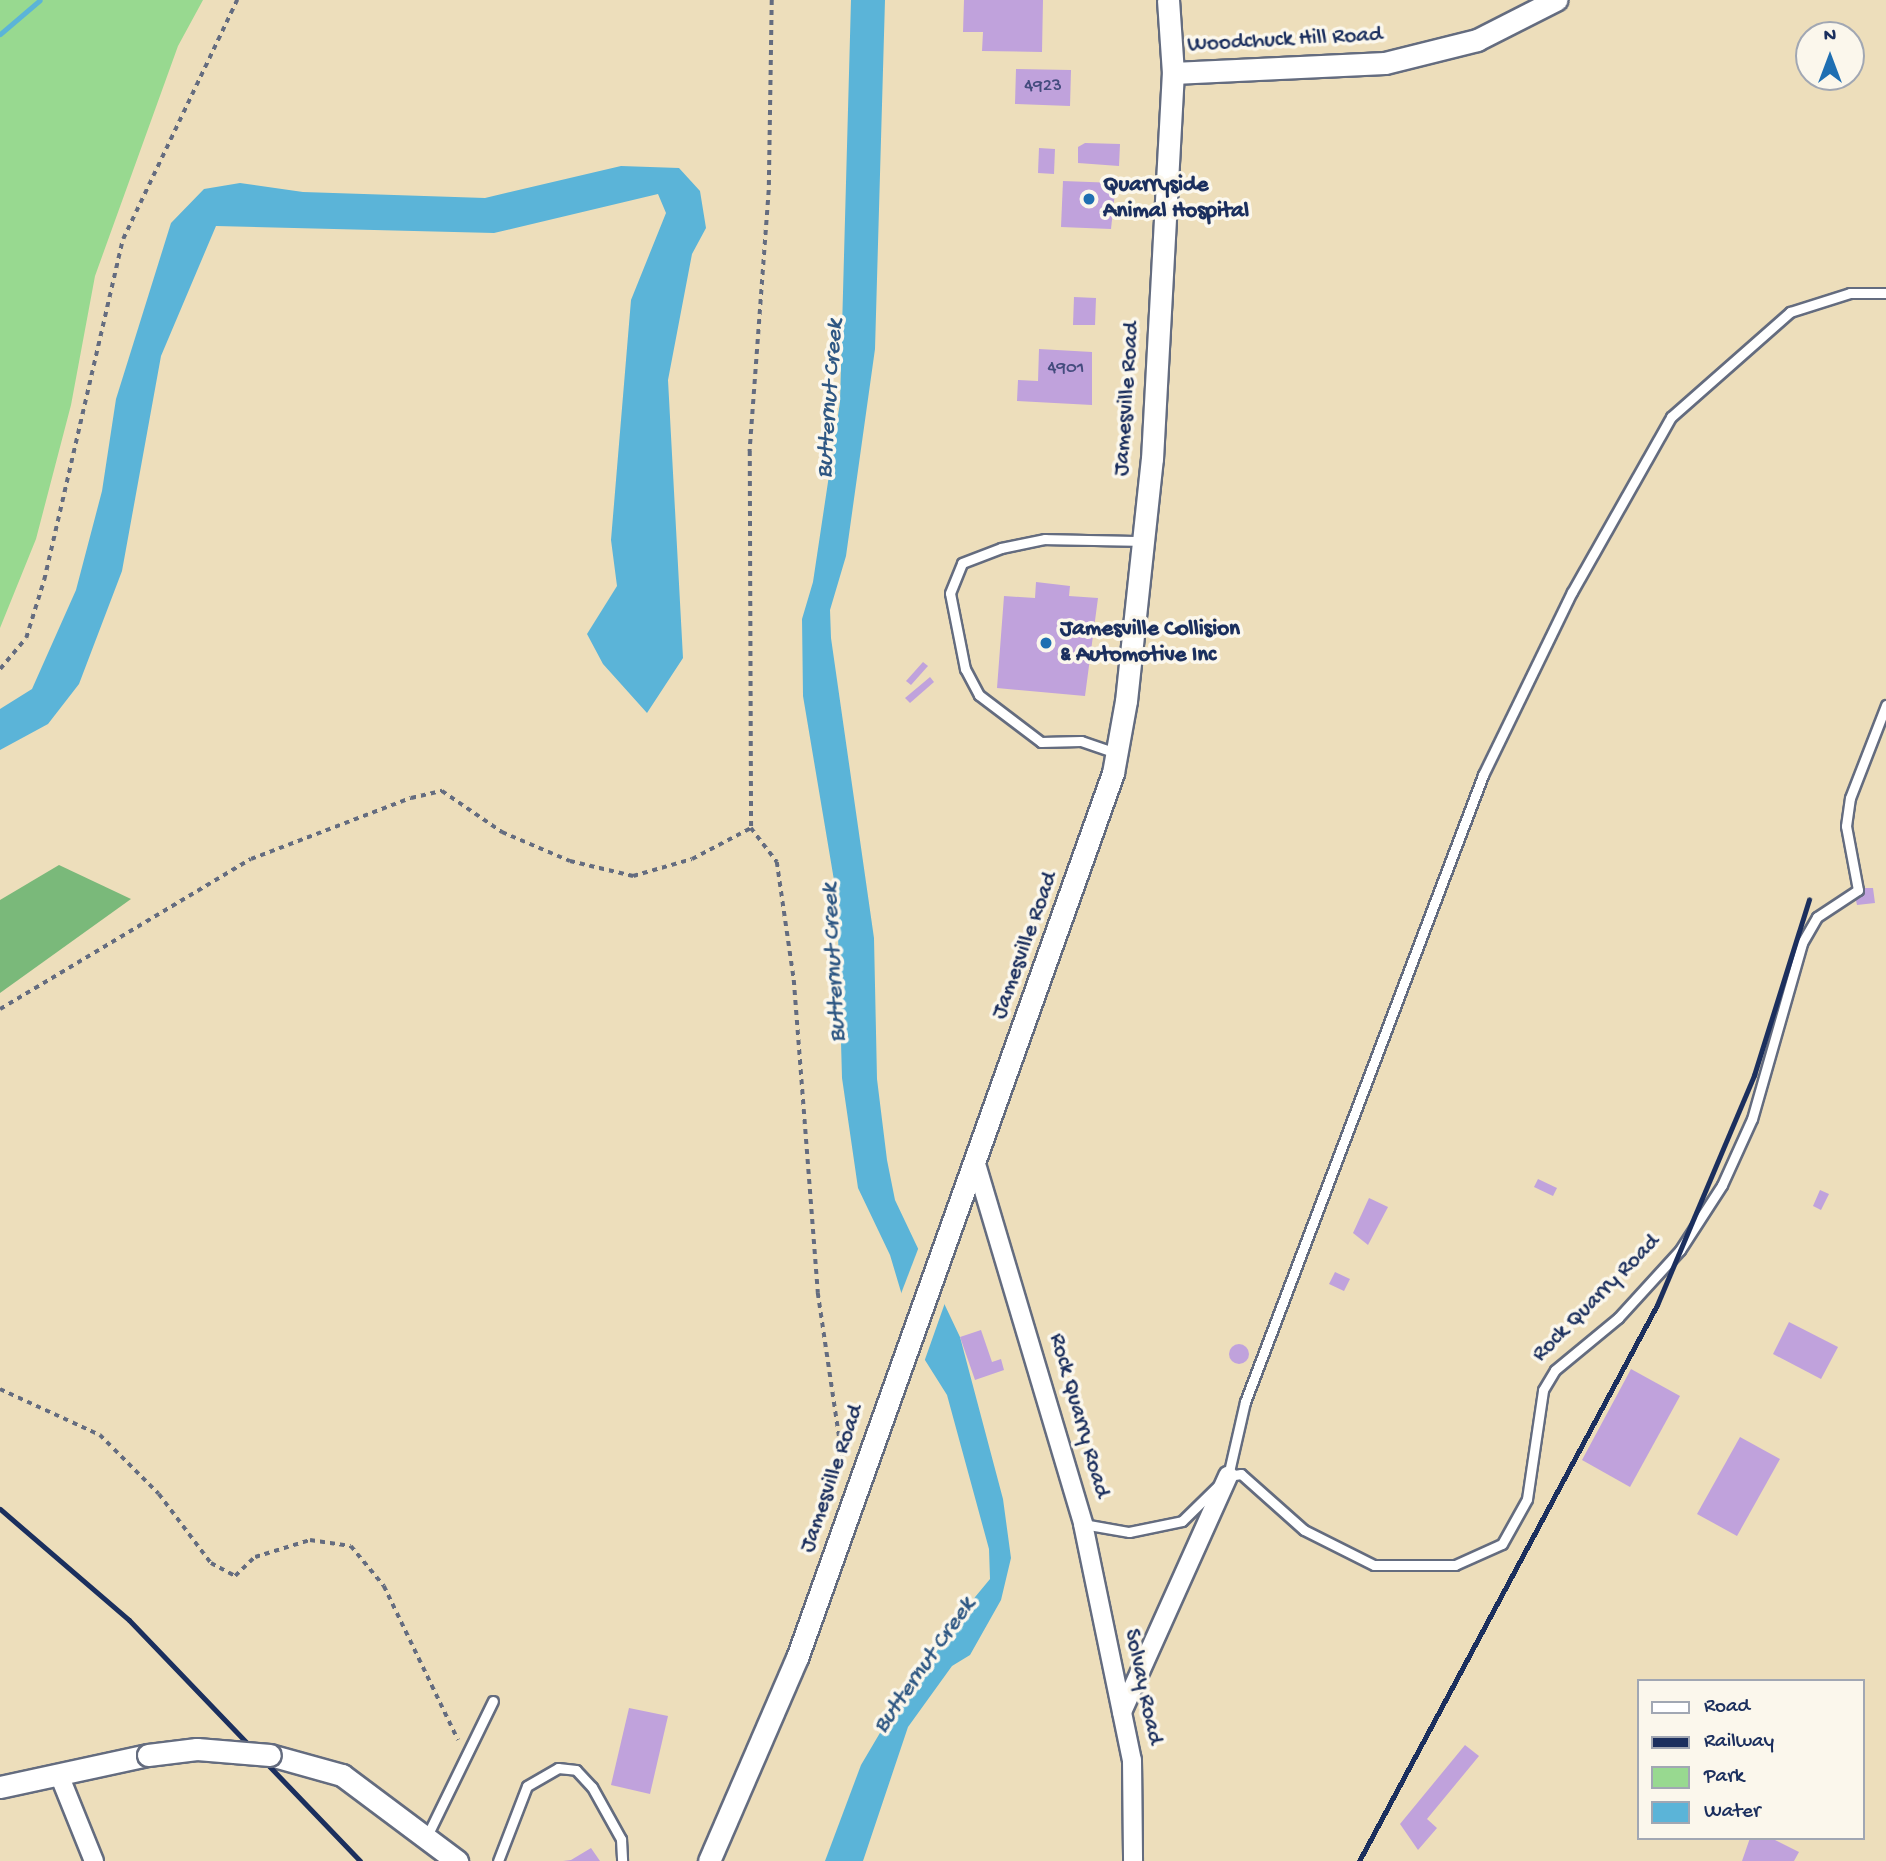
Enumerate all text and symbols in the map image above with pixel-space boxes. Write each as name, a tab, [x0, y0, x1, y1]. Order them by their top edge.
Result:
north arrow	[1795, 21, 1865, 91]
street label: Woodchuck Hill Road	[1187, 22, 1383, 60]
text: N	[1824, 25, 1836, 48]
house number: 4923	[1024, 76, 1062, 98]
place label: Quarryside Animal Hospital	[1103, 172, 1249, 226]
marker: Quarryside Animal Hospital	[1081, 191, 1097, 207]
water label: Butternut Creek	[811, 319, 851, 479]
street label: Jamesville Road	[1109, 321, 1147, 477]
house number: 4901	[1048, 358, 1084, 380]
place label: Jamesville Collision & Automotive Inc	[1060, 616, 1240, 670]
marker: Jamesville Collision & Automotive Inc	[1038, 635, 1054, 651]
street label: Jamesville Road	[987, 869, 1065, 1023]
water label: Butternut Creek	[816, 883, 854, 1043]
street label: Rock Quarry Road	[1527, 1229, 1667, 1369]
street label: Rock Quarry Road	[1041, 1331, 1115, 1501]
street label: Jamesville Road	[795, 1401, 871, 1557]
water label: Butternut Creek	[868, 1593, 982, 1739]
street label: Solvay Road	[1116, 1627, 1168, 1747]
legend	[1638, 1679, 1865, 1840]
text: Road	[1704, 1695, 1750, 1720]
text: Railway	[1704, 1730, 1774, 1755]
text: Park	[1704, 1765, 1744, 1790]
text: Water	[1704, 1800, 1760, 1825]

